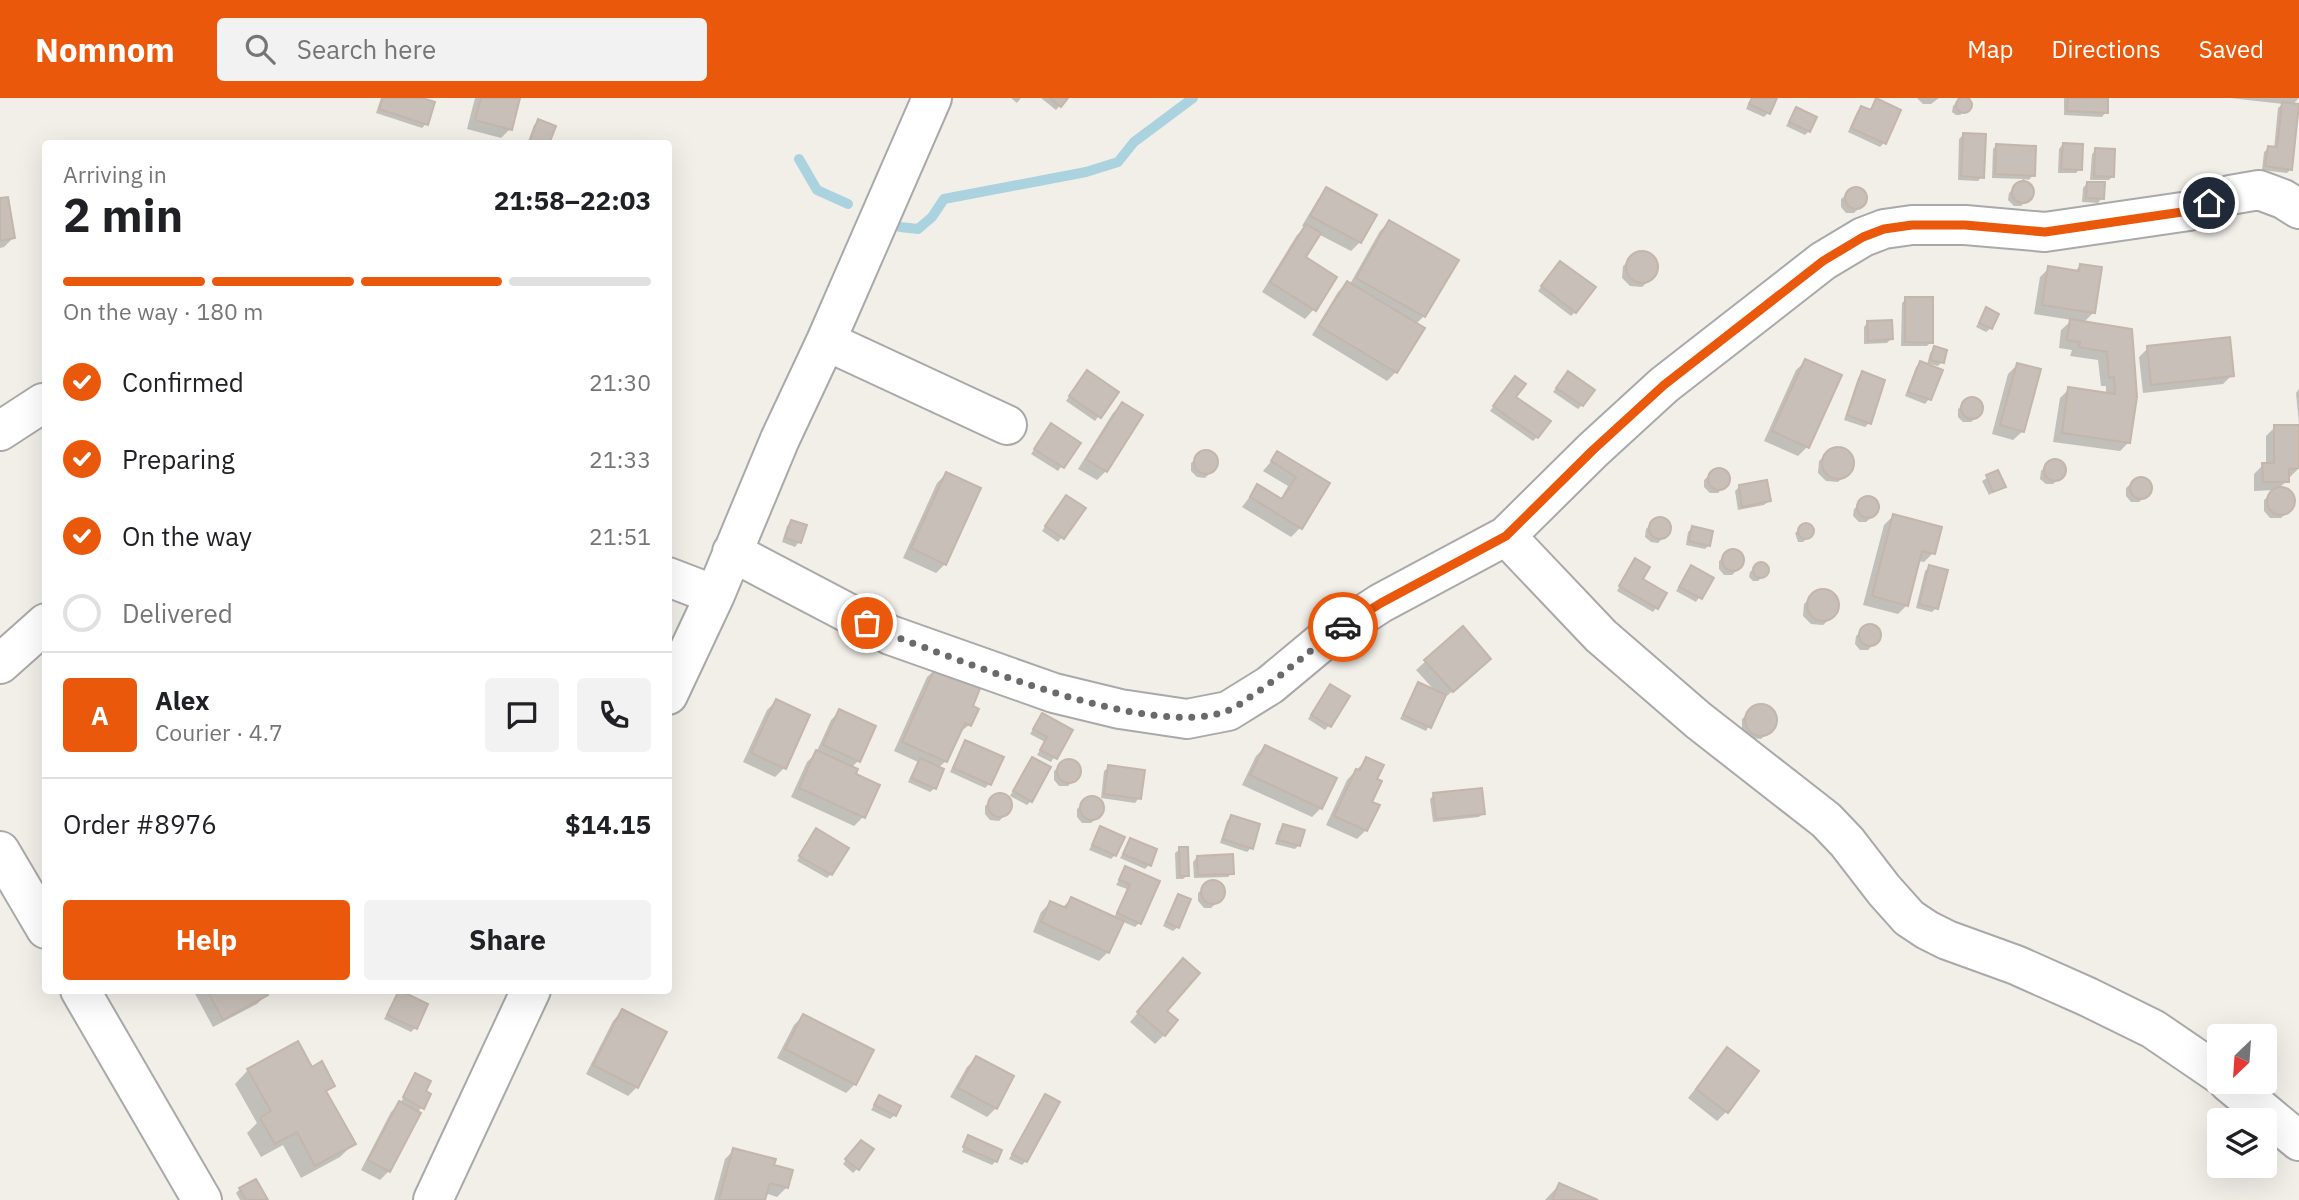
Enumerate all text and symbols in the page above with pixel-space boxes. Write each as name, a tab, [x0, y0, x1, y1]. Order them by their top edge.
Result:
search box	[217, 18, 707, 81]
text: Nomnom	[35, 28, 175, 71]
icon: search	[241, 30, 279, 68]
text: Search here	[297, 32, 436, 66]
text: Map	[1967, 33, 2013, 65]
text: Directions	[2051, 33, 2161, 65]
text: Saved	[2199, 33, 2264, 65]
text: Arriving in	[63, 159, 167, 189]
pin	[2179, 173, 2239, 233]
text: 21:58–22:03	[494, 183, 651, 217]
icon: home	[2190, 184, 2228, 222]
text: 2 min	[63, 185, 183, 245]
text: On the way · 180 m	[63, 296, 263, 326]
icon: check	[63, 363, 101, 401]
text: Confirmed	[122, 365, 244, 399]
text: 21:30	[589, 367, 651, 397]
icon: check	[63, 440, 101, 478]
text: Preparing	[122, 442, 235, 476]
text: 21:33	[589, 444, 651, 474]
icon: check	[63, 517, 101, 555]
text: On the way	[122, 519, 252, 553]
text: 21:51	[589, 521, 651, 551]
courier	[1308, 592, 1378, 662]
pin	[837, 593, 897, 653]
text: Delivered	[122, 596, 233, 630]
icon: bag	[848, 604, 886, 642]
icon: car	[1324, 608, 1362, 646]
button: chat	[485, 678, 559, 752]
button: phone	[577, 678, 651, 752]
text: Alex	[155, 683, 209, 717]
text: A	[91, 698, 109, 732]
text: Courier · 4.7	[155, 717, 283, 747]
text: Order #8976	[63, 807, 217, 841]
text: $14.15	[565, 807, 651, 841]
button: Help	[63, 900, 350, 980]
button: Share	[364, 900, 651, 980]
north arrow	[2207, 1024, 2277, 1094]
map controls	[2207, 1024, 2277, 1178]
button: layers	[2207, 1108, 2277, 1178]

